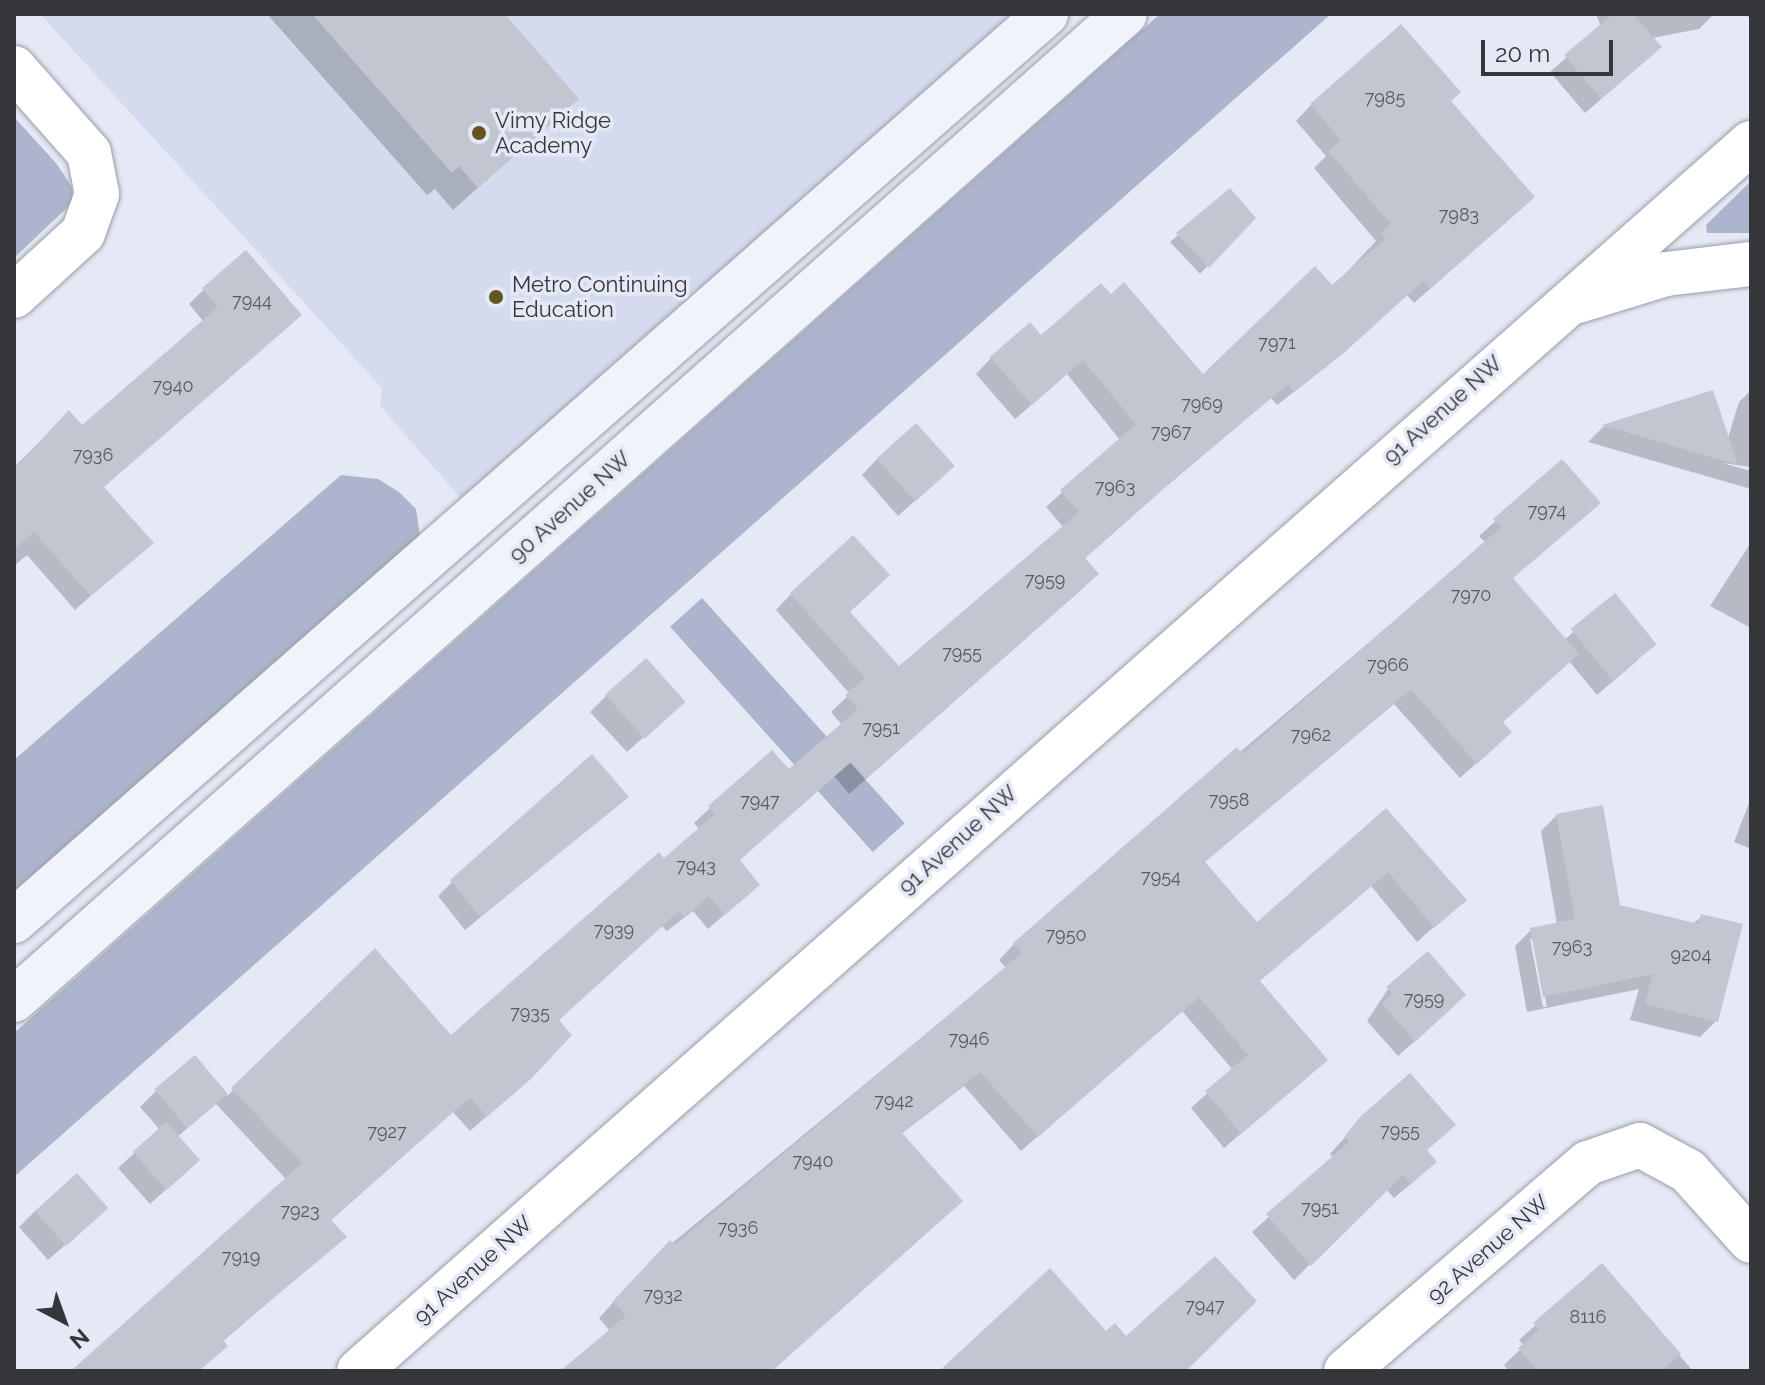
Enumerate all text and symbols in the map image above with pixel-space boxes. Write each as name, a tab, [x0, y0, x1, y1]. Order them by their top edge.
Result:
scale bar	[1485, 24, 1617, 74]
text: 20 m	[1495, 39, 1550, 68]
house number: 7985	[1365, 87, 1405, 109]
place label: Vimy Ridge Academy	[495, 107, 611, 158]
marker: Vimy Ridge Academy	[470, 124, 488, 142]
house number: 7983	[1439, 204, 1479, 226]
place label: Metro Continuing Education	[512, 271, 688, 322]
marker: Metro Continuing Education	[487, 288, 505, 306]
house number: 7944	[232, 290, 272, 312]
house number: 7971	[1258, 332, 1296, 354]
street label: 91 Avenue NW	[1378, 350, 1508, 470]
house number: 7940	[153, 375, 193, 397]
house number: 7969	[1181, 393, 1223, 415]
house number: 7967	[1151, 421, 1191, 443]
house number: 7936	[73, 444, 113, 466]
street label: 90 Avenue NW	[504, 445, 636, 569]
house number: 7963	[1095, 476, 1135, 498]
house number: 7974	[1528, 500, 1566, 522]
house number: 7959	[1025, 569, 1065, 591]
house number: 7970	[1451, 584, 1491, 606]
house number: 7955	[942, 642, 982, 664]
house number: 7966	[1367, 654, 1409, 676]
house number: 7951	[862, 717, 900, 739]
house number: 7962	[1291, 724, 1331, 746]
street label: 91 Avenue NW	[893, 780, 1023, 900]
house number: 7958	[1209, 789, 1249, 811]
house number: 7947	[740, 790, 780, 812]
house number: 7943	[676, 855, 716, 877]
house number: 7954	[1141, 866, 1181, 888]
house number: 7939	[594, 919, 634, 941]
house number: 7950	[1046, 924, 1086, 946]
house number: 7963	[1552, 936, 1592, 958]
house number: 9204	[1671, 944, 1711, 966]
house number: 7959	[1404, 988, 1444, 1010]
house number: 7935	[510, 1002, 550, 1024]
house number: 7946	[949, 1028, 989, 1050]
house number: 7942	[874, 1090, 914, 1112]
house number: 7955	[1380, 1120, 1420, 1142]
house number: 7927	[367, 1121, 407, 1143]
house number: 7940	[793, 1150, 833, 1172]
street label: 92 Avenue NW	[1422, 1189, 1554, 1309]
house number: 7951	[1301, 1197, 1339, 1219]
house number: 7923	[280, 1200, 320, 1222]
street label: 91 Avenue NW	[408, 1210, 538, 1330]
house number: 7936	[718, 1217, 758, 1239]
house number: 7919	[222, 1246, 260, 1268]
north arrow	[24, 1281, 104, 1361]
house number: 7932	[643, 1284, 683, 1306]
house number: 7947	[1185, 1295, 1225, 1317]
house number: 8116	[1570, 1306, 1606, 1328]
text: N	[65, 1324, 95, 1354]

